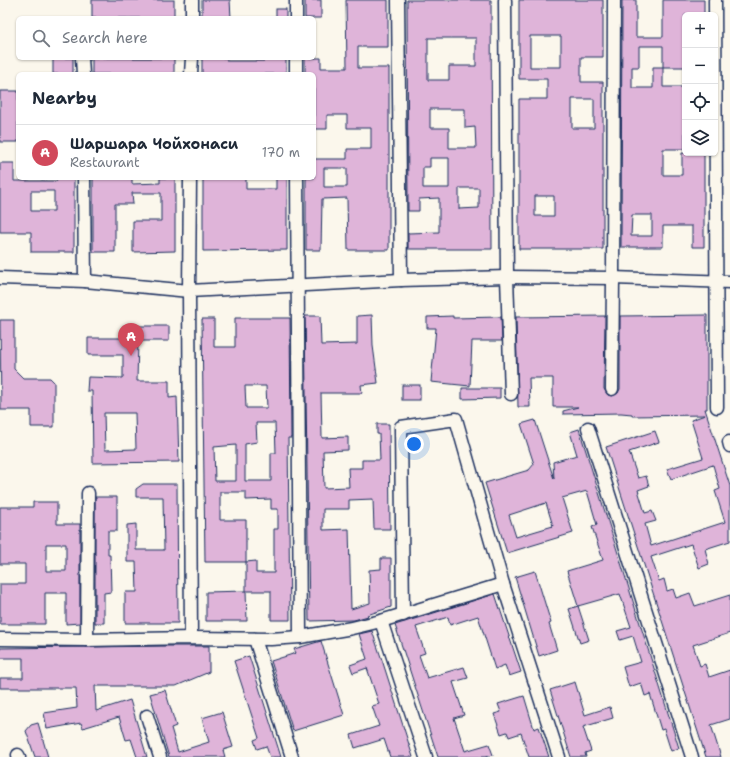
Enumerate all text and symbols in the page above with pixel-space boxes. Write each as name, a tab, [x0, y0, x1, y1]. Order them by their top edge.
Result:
map controls	[682, 12, 718, 156]
button: +	[682, 12, 718, 48]
search box	[16, 16, 316, 60]
icon: search	[30, 27, 52, 49]
text: Search here	[62, 28, 148, 48]
button: −	[682, 48, 718, 84]
button: locate	[682, 84, 718, 120]
text: Nearby	[32, 87, 97, 109]
button: layers	[682, 120, 718, 156]
text: Шаршара Чойхонаси	[70, 134, 238, 154]
text: A	[40, 144, 50, 161]
text: 170 m	[262, 144, 300, 161]
text: Restaurant	[70, 154, 140, 171]
pin: A	[118, 323, 144, 356]
your location	[404, 434, 424, 454]

